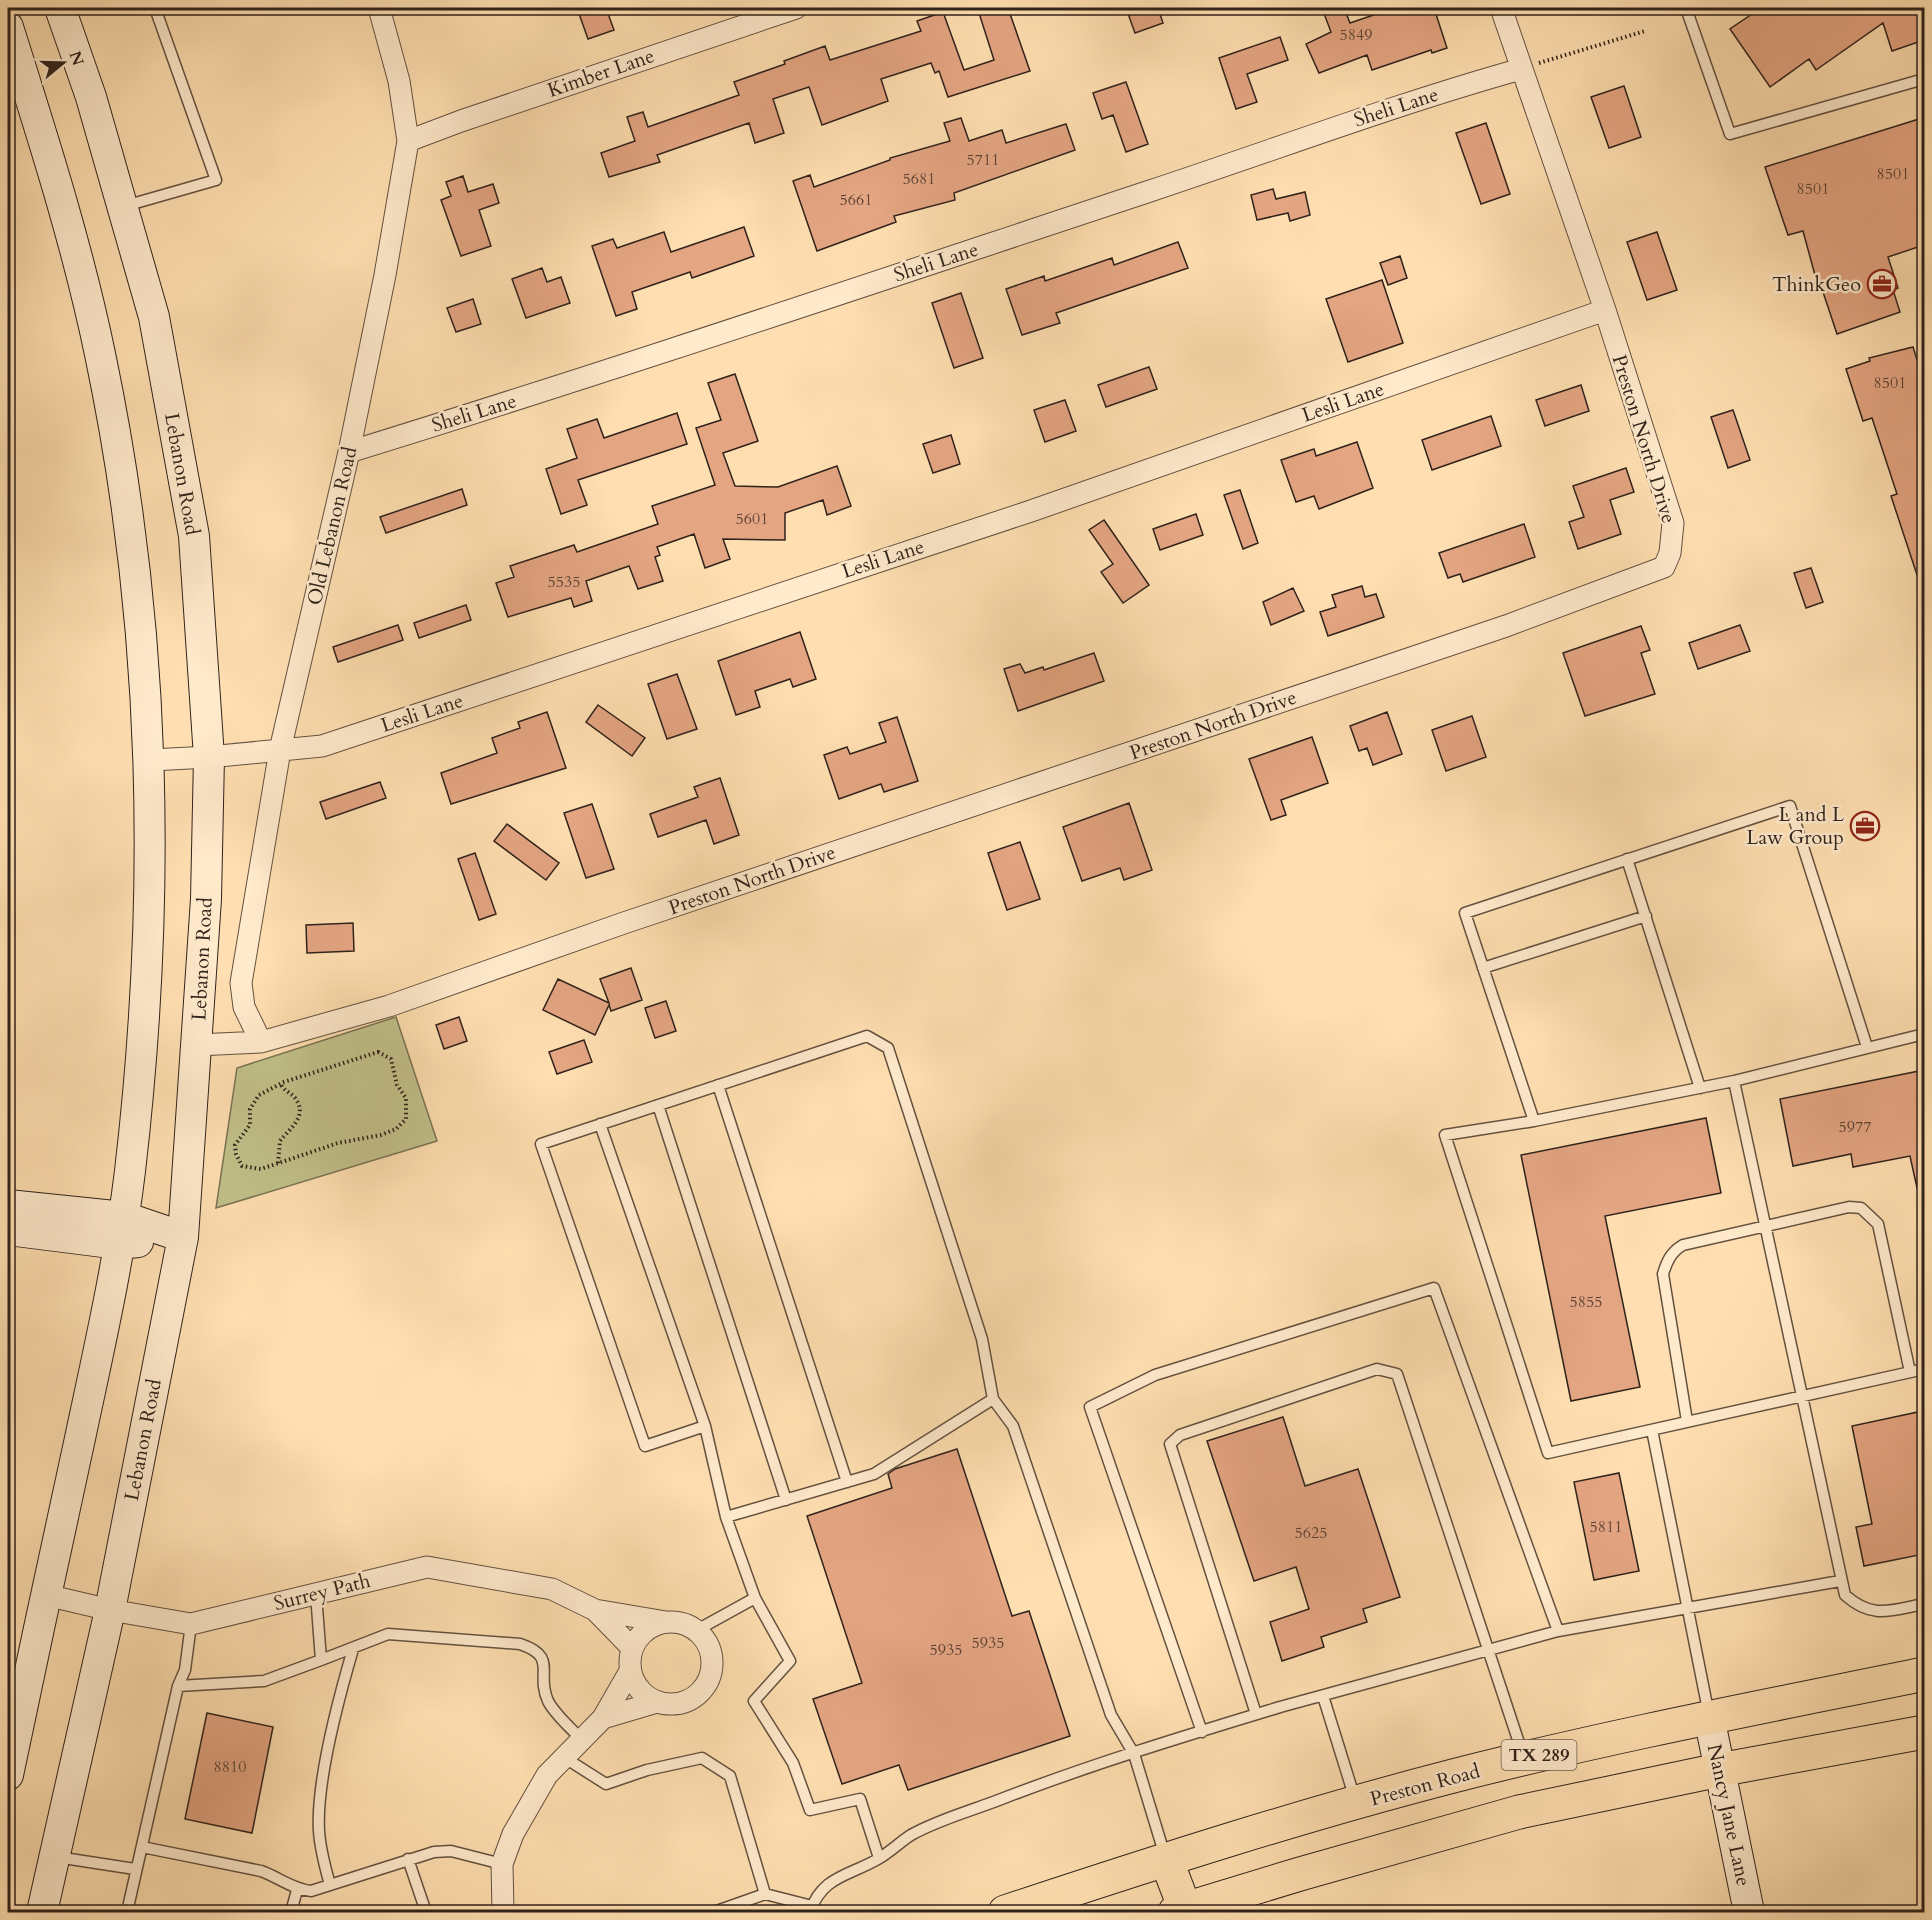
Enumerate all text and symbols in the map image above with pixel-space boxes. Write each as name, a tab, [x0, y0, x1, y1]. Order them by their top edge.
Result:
house number: 5849	[1340, 24, 1372, 46]
north arrow	[33, 33, 93, 93]
street label: Kimber Lane	[544, 42, 658, 104]
text: N	[64, 48, 89, 69]
street label: Sheli Lane	[1350, 81, 1442, 133]
house number: 5711	[967, 149, 999, 171]
house number: 8501	[1877, 163, 1909, 185]
house number: 5681	[903, 168, 935, 190]
house number: 8501	[1797, 178, 1829, 200]
house number: 5661	[840, 189, 872, 211]
street label: Sheli Lane	[890, 236, 982, 288]
office icon: ThinkGeo	[1866, 268, 1898, 300]
place label: ThinkGeo	[1772, 271, 1861, 298]
street label: Preston North Drive	[1606, 351, 1682, 527]
house number: 8501	[1874, 372, 1906, 394]
street label: Lesli Lane	[1298, 375, 1388, 429]
street label: Sheli Lane	[428, 387, 520, 439]
street label: Lebanon Road	[158, 411, 206, 537]
street label: Old Lebanon Road	[301, 444, 363, 608]
house number: 5601	[736, 508, 768, 530]
street label: Lesli Lane	[838, 533, 928, 585]
house number: 5535	[548, 571, 580, 593]
street label: Preston North Drive	[1126, 684, 1300, 766]
street label: Lesli Lane	[377, 687, 467, 739]
place label: L and L Law Group	[1746, 801, 1845, 851]
office icon: L and L Law Group	[1849, 810, 1881, 842]
street label: Preston North Drive	[665, 839, 839, 921]
street label: Lebanon Road	[185, 896, 219, 1021]
house number: 5977	[1839, 1116, 1871, 1138]
house number: 5855	[1570, 1291, 1602, 1313]
street label: Lebanon Road	[118, 1376, 168, 1503]
house number: 5811	[1590, 1516, 1622, 1538]
house number: 5625	[1295, 1522, 1327, 1544]
street label: Surrey Path	[271, 1567, 373, 1617]
house number: 5935	[972, 1632, 1004, 1654]
house number: 5935	[930, 1639, 962, 1661]
road number: TX 289	[1502, 1740, 1576, 1770]
street label: Nancy Jane Lane	[1701, 1741, 1757, 1889]
house number: 8810	[214, 1756, 246, 1778]
street label: Preston Road	[1367, 1757, 1483, 1813]

